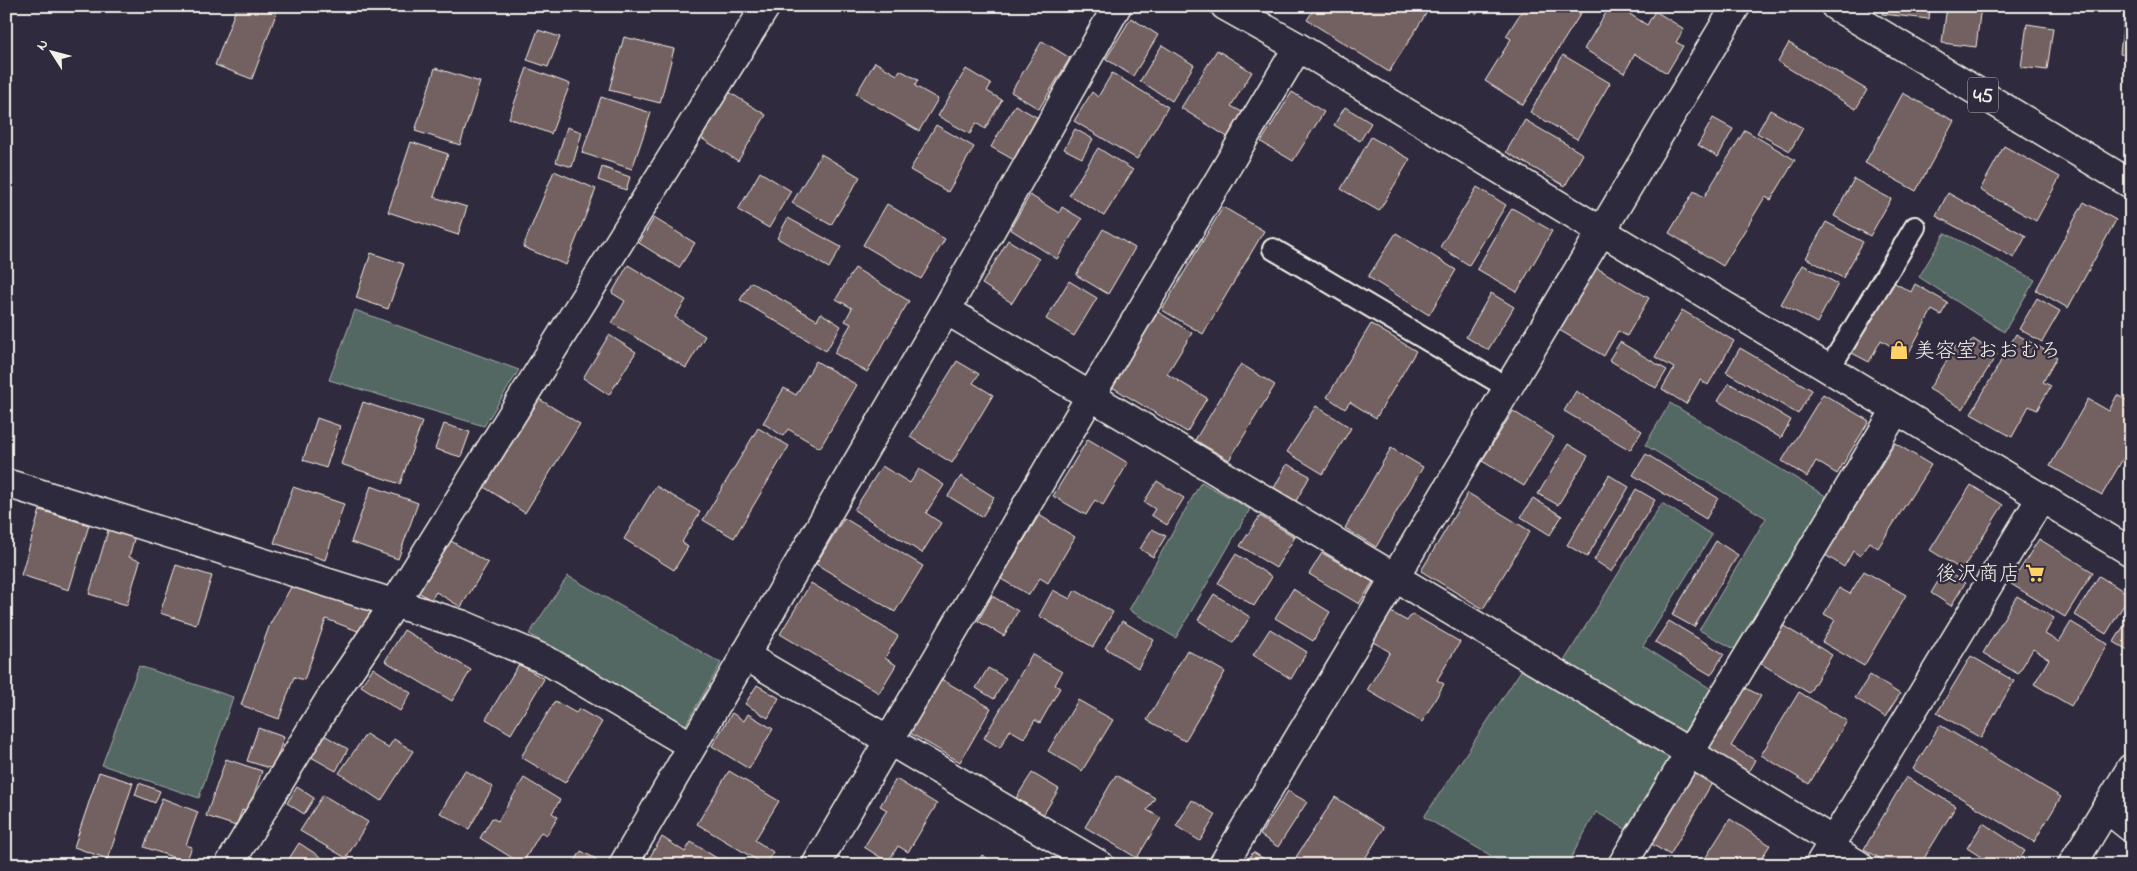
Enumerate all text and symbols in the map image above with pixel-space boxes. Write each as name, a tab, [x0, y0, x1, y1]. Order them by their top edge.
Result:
north arrow	[28, 28, 78, 78]
text: N	[31, 35, 54, 55]
road number: 45	[1968, 78, 1998, 112]
place label: 美容室おおむろ	[1914, 337, 2061, 367]
shop icon: 美容室おおむろ	[1888, 339, 1910, 361]
place label: 後沢商店	[1936, 560, 2020, 590]
supermarket icon: 後沢商店	[2024, 562, 2046, 584]

